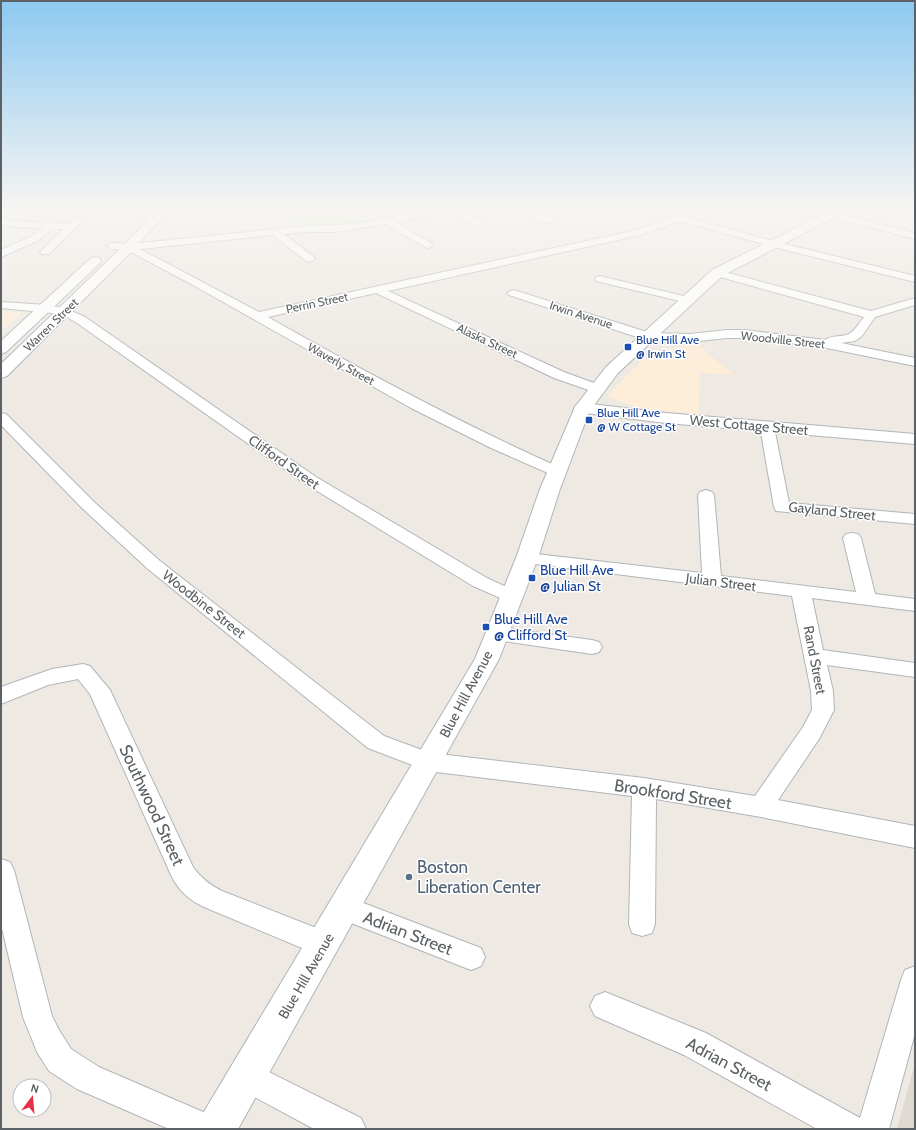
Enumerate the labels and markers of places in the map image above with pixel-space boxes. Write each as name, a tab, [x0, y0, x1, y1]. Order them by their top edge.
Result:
place label: Blue Hill Ave @ Irwin St	[636, 332, 699, 361]
marker: Blue Hill Ave @ Irwin St	[623, 342, 633, 352]
place label: Blue Hill Ave @ W Cottage St	[597, 405, 676, 434]
marker: Blue Hill Ave @ W Cottage St	[584, 415, 594, 425]
place label: Blue Hill Ave @ Julian St	[540, 561, 614, 595]
marker: Blue Hill Ave @ Julian St	[527, 573, 537, 583]
place label: Blue Hill Ave @ Clifford St	[494, 610, 568, 644]
marker: Blue Hill Ave @ Clifford St	[481, 622, 491, 632]
place label: Boston Liberation Center	[417, 857, 541, 897]
marker: Boston Liberation Center	[404, 872, 414, 882]

